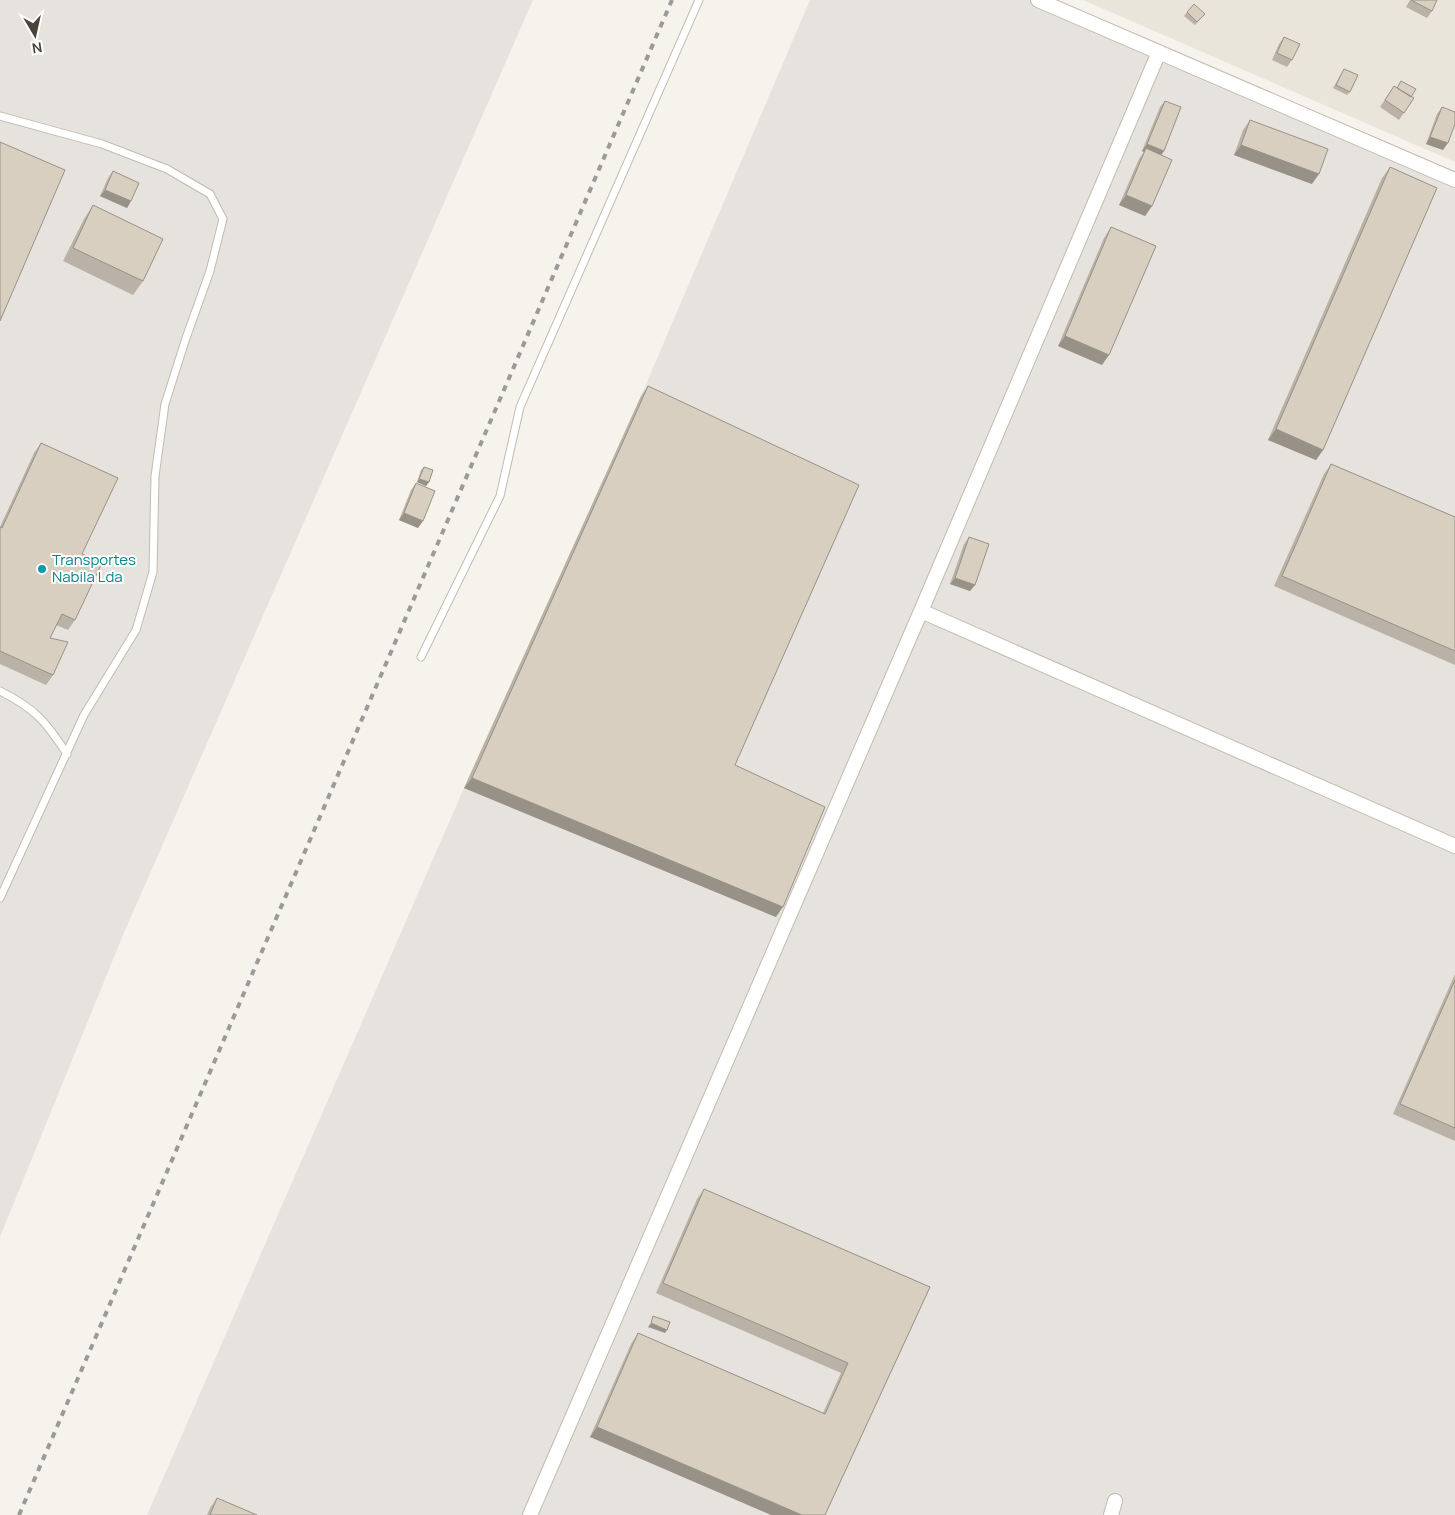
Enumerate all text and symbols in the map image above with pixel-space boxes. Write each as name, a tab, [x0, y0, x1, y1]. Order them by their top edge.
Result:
north arrow	[10, 10, 60, 60]
text: N	[31, 38, 44, 59]
place label: Transportes Nabila Lda	[52, 549, 136, 587]
marker: Transportes Nabila Lda	[36, 563, 48, 575]

